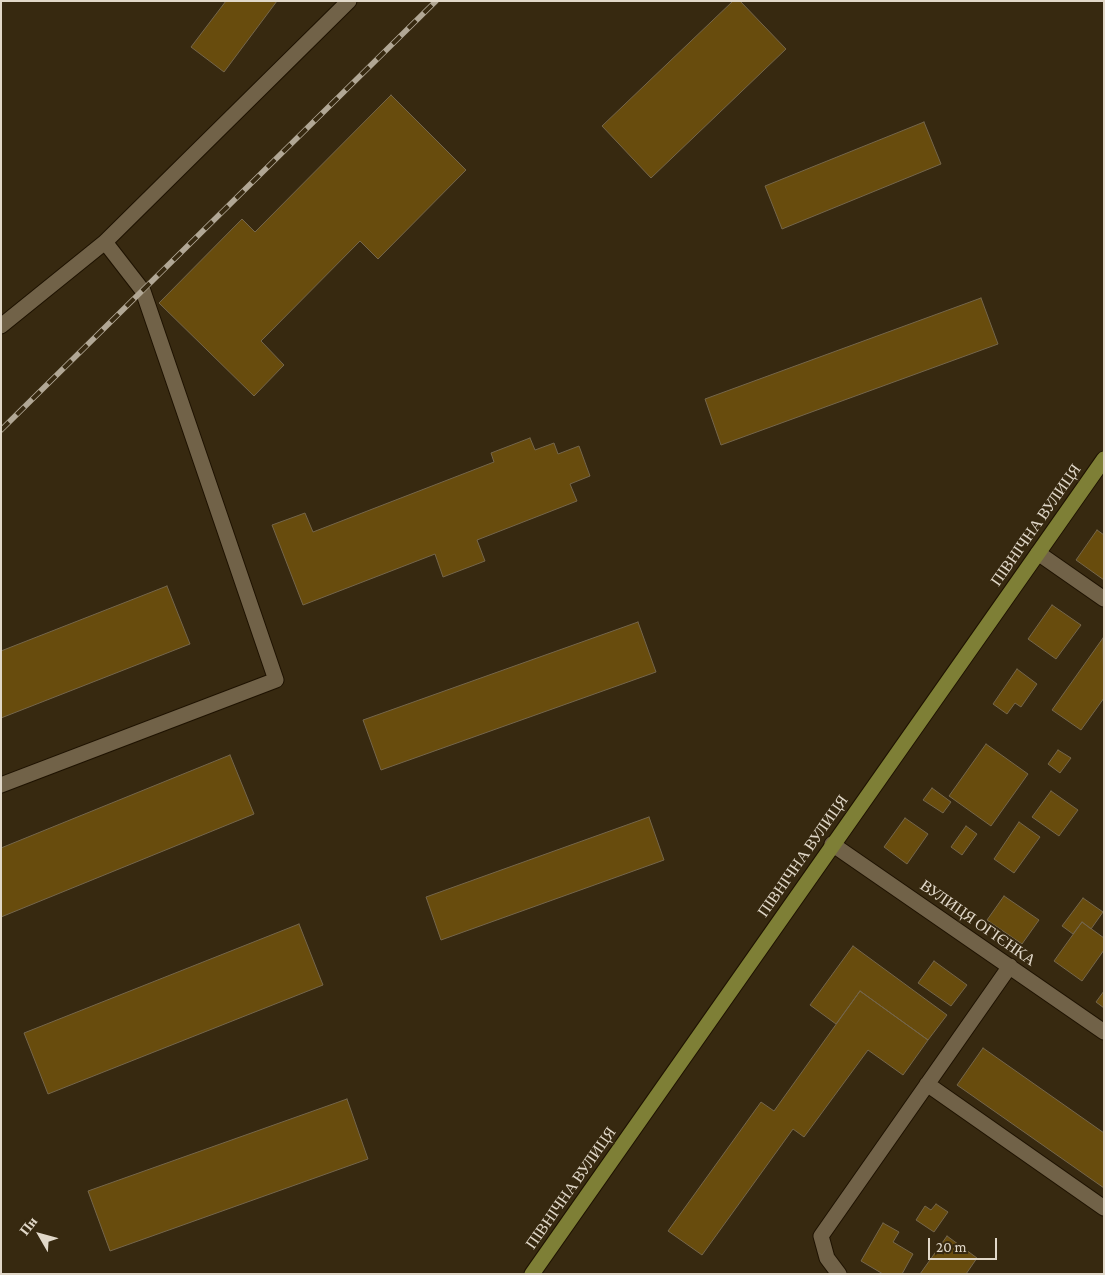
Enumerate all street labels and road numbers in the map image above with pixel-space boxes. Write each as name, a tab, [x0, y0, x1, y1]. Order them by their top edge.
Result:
street label: ПІВНІЧНА ВУЛИЦЯ	[987, 460, 1085, 590]
street label: ПІВНІЧНА ВУЛИЦЯ	[754, 791, 852, 921]
street label: ВУЛИЦЯ ОГІЄНКА	[916, 876, 1040, 970]
street label: ПІВНІЧНА ВУЛИЦЯ	[522, 1123, 620, 1253]

